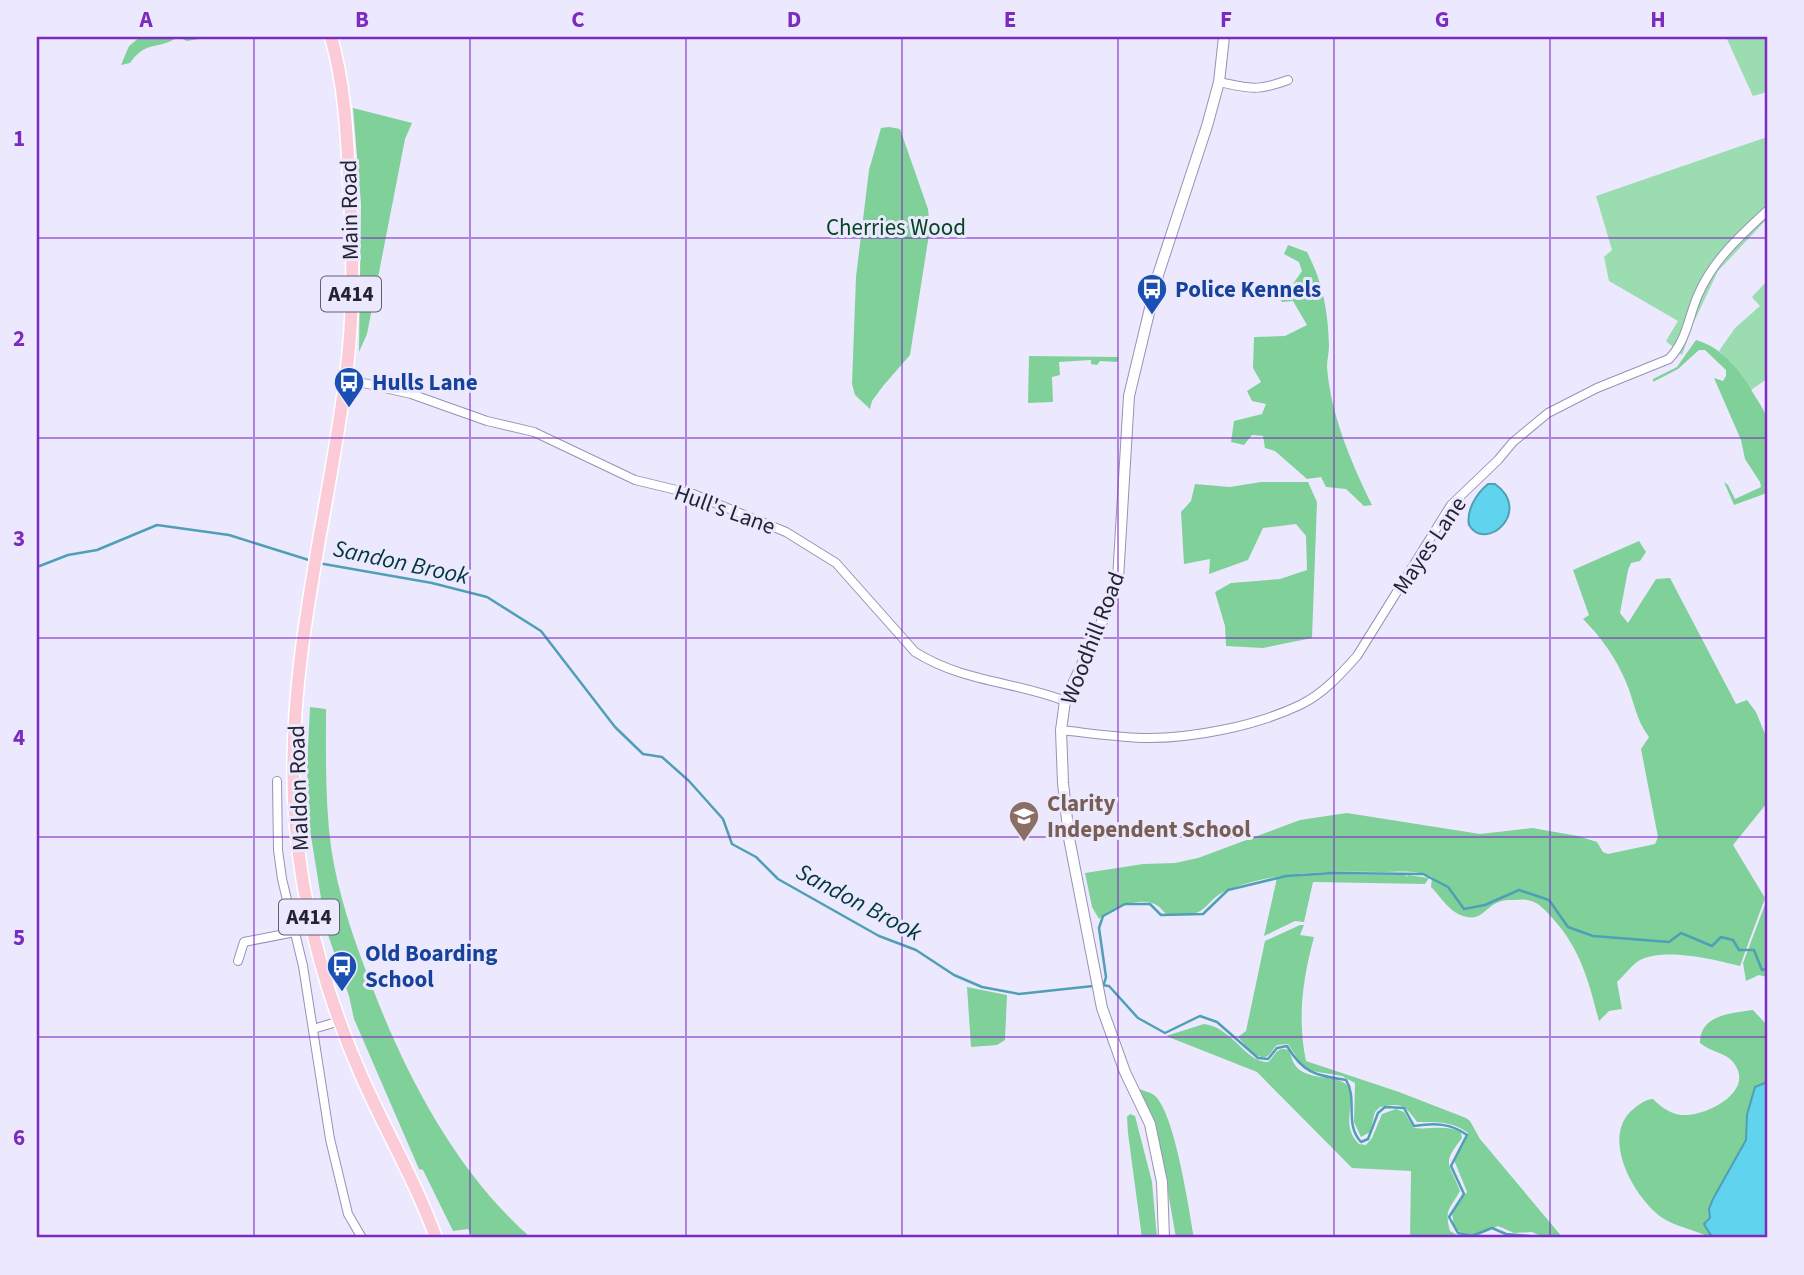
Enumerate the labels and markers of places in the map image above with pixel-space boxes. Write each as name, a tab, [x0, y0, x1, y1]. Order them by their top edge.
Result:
bus stop icon: Police Kennels	[1135, 272, 1169, 316]
place label: Police Kennels	[1175, 273, 1321, 306]
bus stop icon: Hulls Lane	[332, 365, 366, 409]
place label: Hulls Lane	[372, 366, 478, 399]
place label: Clarity Independent School	[1047, 787, 1251, 846]
school or university icon: Clarity Independent School	[1007, 799, 1041, 843]
place label: Old Boarding School	[365, 937, 498, 996]
bus stop icon: Old Boarding School	[325, 949, 359, 993]

